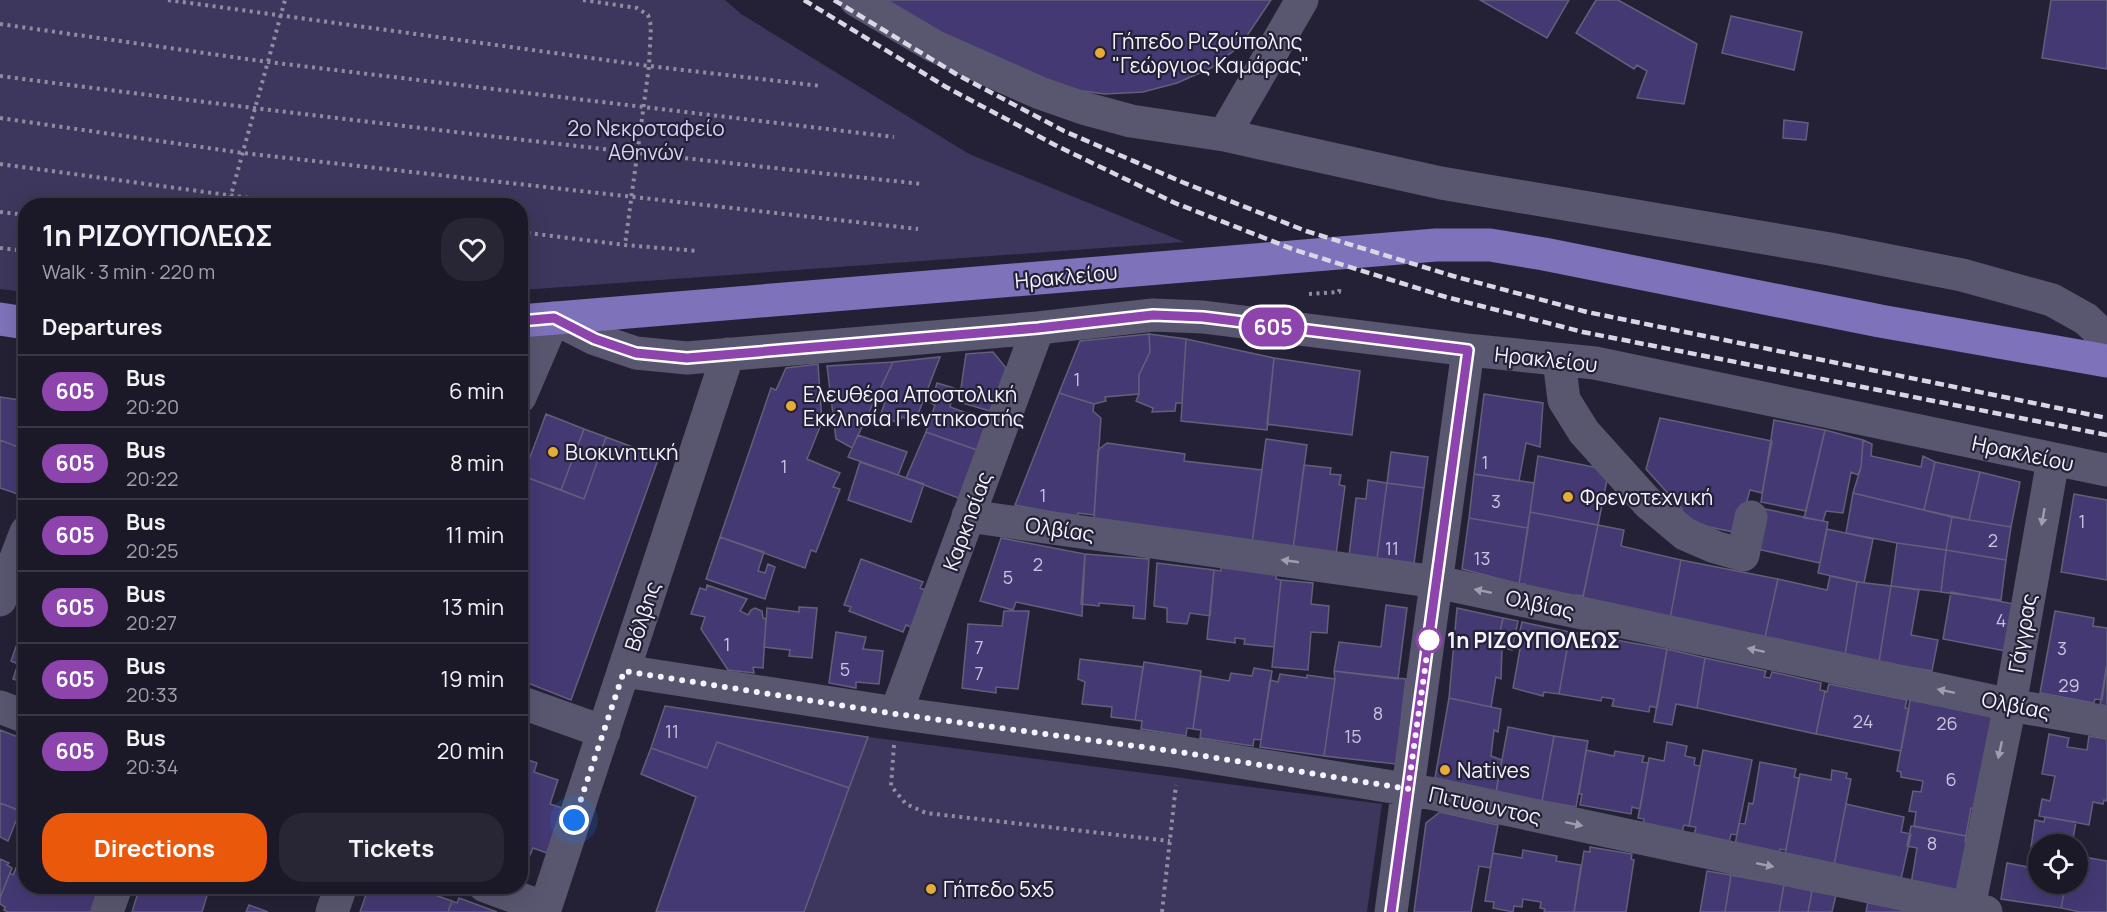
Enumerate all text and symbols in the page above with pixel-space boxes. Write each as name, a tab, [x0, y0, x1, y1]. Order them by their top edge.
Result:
place label: Γήπεδο Ριζούπολης "Γεώργιος Καμάρας"	[1112, 27, 1309, 79]
marker: Γήπεδο Ριζούπολης "Γεώργιος Καμάρας"	[1093, 46, 1107, 60]
park label: 2ο Νεκροταφείο Αθηνών	[567, 114, 725, 166]
text: 1η ΡΙΖΟΥΠΟΛΕΩΣ	[42, 216, 273, 254]
button: heart	[441, 218, 504, 281]
text: Walk · 3 min · 220 m	[42, 258, 215, 285]
street label: Ηρακλείου	[1013, 258, 1119, 294]
line badge: 605	[1238, 308, 1308, 346]
text: Departures	[42, 312, 162, 342]
text: 605	[1253, 313, 1293, 341]
street label: Ηρακλείου	[1493, 340, 1599, 378]
text: Bus	[126, 363, 166, 393]
house number: 1	[1073, 367, 1081, 391]
text: 6 min	[449, 376, 504, 406]
text: 605	[55, 377, 95, 405]
place label: Ελευθέρα Αποστολική Εκκλησία Πεντηκοστής	[803, 380, 1024, 432]
text: 20:20	[126, 393, 179, 420]
marker: Ελευθέρα Αποστολική Εκκλησία Πεντηκοστής	[784, 399, 798, 413]
street label: Ηρακλείου	[1970, 429, 2076, 477]
text: Bus	[126, 435, 166, 465]
place label: Βιοκινητική	[565, 438, 678, 466]
marker: Βιοκινητική	[546, 445, 560, 459]
text: 8 min	[450, 448, 504, 478]
text: 605	[55, 449, 95, 477]
house number: 1	[1481, 450, 1489, 474]
house number: 1	[780, 454, 788, 478]
text: 20:22	[126, 465, 178, 492]
street label: Καρκησίας	[936, 467, 998, 575]
house number: 1	[1039, 483, 1047, 507]
place label: Φρενοτεχνική	[1580, 483, 1713, 511]
house number: 3	[1491, 489, 1501, 513]
marker: Φρενοτεχνική	[1561, 490, 1575, 504]
text: Bus	[126, 507, 166, 537]
one-way arrow	[2038, 508, 2047, 527]
house number: 1	[2078, 509, 2086, 533]
street label: Ολβίας	[1024, 510, 1096, 548]
text: 11 min	[446, 520, 504, 550]
text: 605	[55, 521, 95, 549]
house number: 2	[1988, 528, 1998, 552]
house number: 11	[1385, 536, 1399, 560]
text: 20:25	[126, 537, 179, 564]
house number: 13	[1474, 546, 1490, 570]
house number: 2	[1033, 552, 1043, 576]
one-way arrow	[1281, 557, 1300, 566]
house number: 5	[1003, 565, 1013, 589]
street label: Βόλβης	[618, 578, 666, 654]
text: Bus	[126, 579, 166, 609]
street label: Ολβίας	[1503, 583, 1577, 625]
one-way arrow	[1474, 586, 1492, 596]
street label: Γάγγρας	[2001, 591, 2043, 675]
text: 13 min	[442, 592, 504, 622]
text: 605	[55, 593, 95, 621]
house number: 4	[1996, 608, 2006, 632]
text: 20:27	[126, 609, 177, 636]
place label: 1η ΡΙΖΟΥΠΟΛΕΩΣ	[1447, 626, 1620, 654]
marker: 1η ΡΙΖΟΥΠΟΛΕΩΣ	[1416, 627, 1442, 653]
house number: 1	[723, 632, 731, 656]
house number: 7	[974, 635, 984, 659]
house number: 3	[2057, 636, 2067, 660]
one-way arrow	[1746, 645, 1765, 654]
text: Bus	[126, 651, 166, 681]
house number: 5	[840, 657, 850, 681]
house number: 7	[974, 661, 984, 685]
text: 19 min	[441, 664, 504, 694]
text: 605	[55, 665, 95, 693]
house number: 29	[2058, 673, 2080, 697]
text: 20:33	[126, 681, 178, 708]
street label: Ολβίας	[1979, 685, 2053, 725]
one-way arrow	[1937, 686, 1956, 695]
house number: 8	[1373, 701, 1383, 725]
house number: 24	[1853, 709, 1873, 733]
house number: 26	[1936, 711, 1958, 735]
house number: 11	[665, 719, 679, 743]
text: Bus	[126, 723, 166, 753]
house number: 15	[1344, 724, 1362, 748]
text: 20 min	[437, 736, 504, 766]
text: 605	[55, 737, 95, 765]
one-way arrow	[1995, 741, 2005, 760]
text: 20:34	[126, 753, 178, 780]
place label: Natives	[1457, 756, 1530, 784]
marker: Natives	[1438, 763, 1452, 777]
house number: 6	[1945, 767, 1957, 791]
street label: Πιτυουντος	[1426, 779, 1544, 831]
your location	[559, 805, 589, 835]
button: Directions	[42, 813, 267, 882]
button: Tickets	[279, 813, 504, 882]
one-way arrow	[1565, 820, 1584, 829]
house number: 8	[1927, 831, 1937, 855]
map controls	[2028, 834, 2088, 894]
button: locate	[2028, 834, 2088, 894]
one-way arrow	[1755, 861, 1774, 870]
place label: Γήπεδο 5x5	[943, 875, 1054, 903]
marker: Γήπεδο 5x5	[924, 882, 938, 896]

